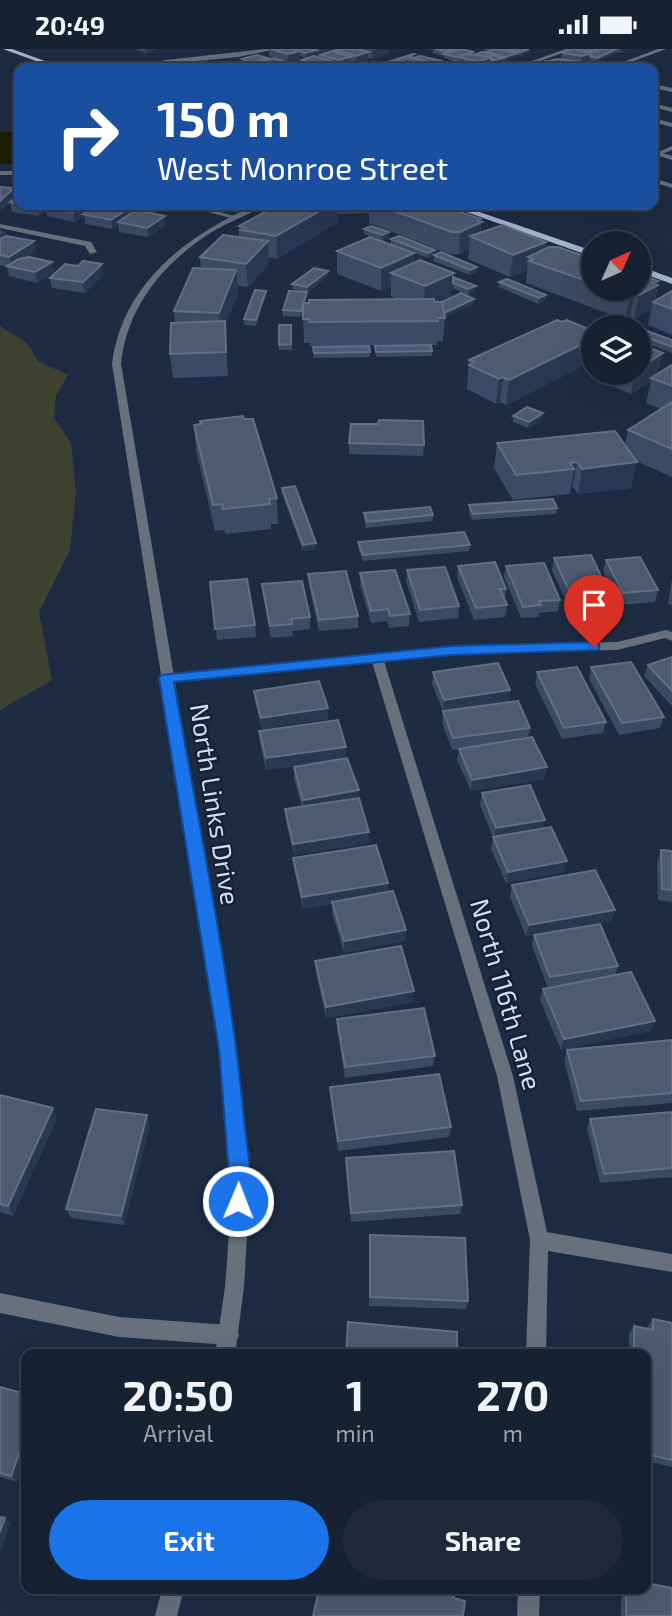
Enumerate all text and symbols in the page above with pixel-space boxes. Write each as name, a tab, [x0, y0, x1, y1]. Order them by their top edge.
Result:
text: 20:49	[35, 9, 105, 40]
text: 150 m	[157, 88, 290, 147]
icon: right	[42, 91, 133, 182]
text: West Monroe Street	[157, 148, 448, 186]
north arrow	[581, 231, 651, 301]
map controls	[581, 231, 651, 385]
button: layers	[581, 315, 651, 385]
pin	[564, 575, 624, 647]
icon: arrive	[575, 586, 613, 624]
street label: North Links Drive	[185, 701, 247, 907]
street label: North 116th Lane	[465, 895, 549, 1093]
position arrow	[201, 1164, 275, 1238]
text: 20:50	[123, 1369, 234, 1419]
text: 1	[346, 1369, 364, 1419]
text: 270	[476, 1369, 549, 1419]
text: Arrival	[143, 1419, 213, 1447]
text: min	[336, 1419, 375, 1447]
text: m	[503, 1419, 523, 1447]
button: Exit	[49, 1500, 329, 1580]
button: Share	[343, 1500, 623, 1580]

